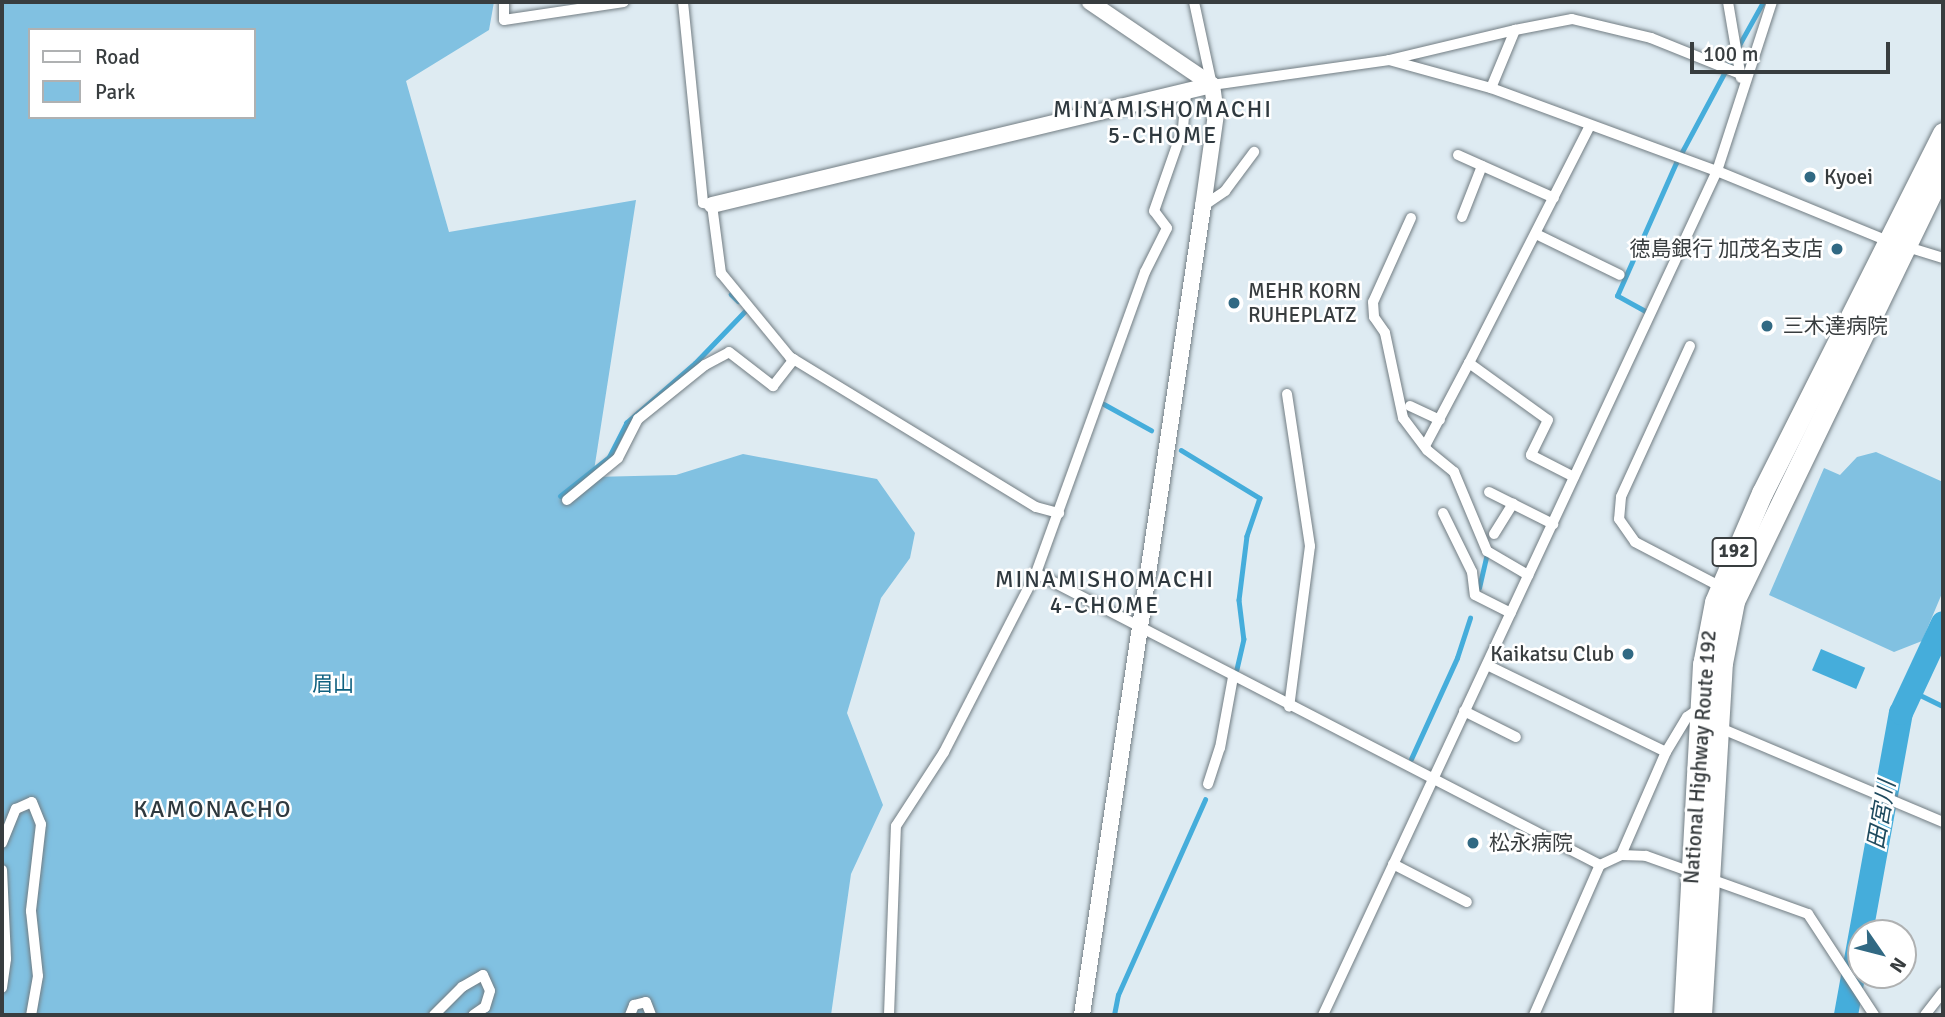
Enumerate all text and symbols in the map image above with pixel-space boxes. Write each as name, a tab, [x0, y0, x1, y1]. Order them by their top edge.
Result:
legend	[28, 28, 256, 119]
scale bar	[1693, 28, 1892, 72]
text: 100 m	[1703, 41, 1758, 67]
text: Road	[95, 44, 140, 70]
text: Park	[95, 79, 135, 105]
district label: MINAMISHOMACHI 5-CHOME	[1055, 96, 1271, 150]
place label: Kyoei	[1824, 164, 1873, 190]
marker: Kyoei	[1802, 169, 1818, 185]
place label: 徳島銀行 加茂名支店	[1629, 236, 1823, 262]
marker: 徳島銀行 加茂名支店	[1829, 241, 1845, 257]
place label: MEHR KORN RUHEPLATZ	[1248, 278, 1361, 328]
marker: MEHR KORN RUHEPLATZ	[1226, 295, 1242, 311]
place label: 三木達病院	[1783, 313, 1888, 339]
marker: 三木達病院	[1757, 316, 1777, 336]
road number: 192	[1711, 537, 1757, 568]
district label: MINAMISHOMACHI 4-CHOME	[997, 566, 1213, 620]
street label: National Highway Route 192	[1679, 629, 1721, 885]
place label: Kaikatsu Club	[1490, 641, 1614, 667]
marker: Kaikatsu Club	[1620, 646, 1636, 662]
park label: 眉山	[312, 671, 354, 697]
water label: 田宮川	[1862, 779, 1902, 851]
district label: KAMONACHO	[134, 796, 292, 824]
place label: 松永病院	[1489, 830, 1573, 856]
marker: 松永病院	[1463, 833, 1483, 853]
north arrow	[1847, 919, 1917, 989]
text: N	[1884, 953, 1911, 977]

